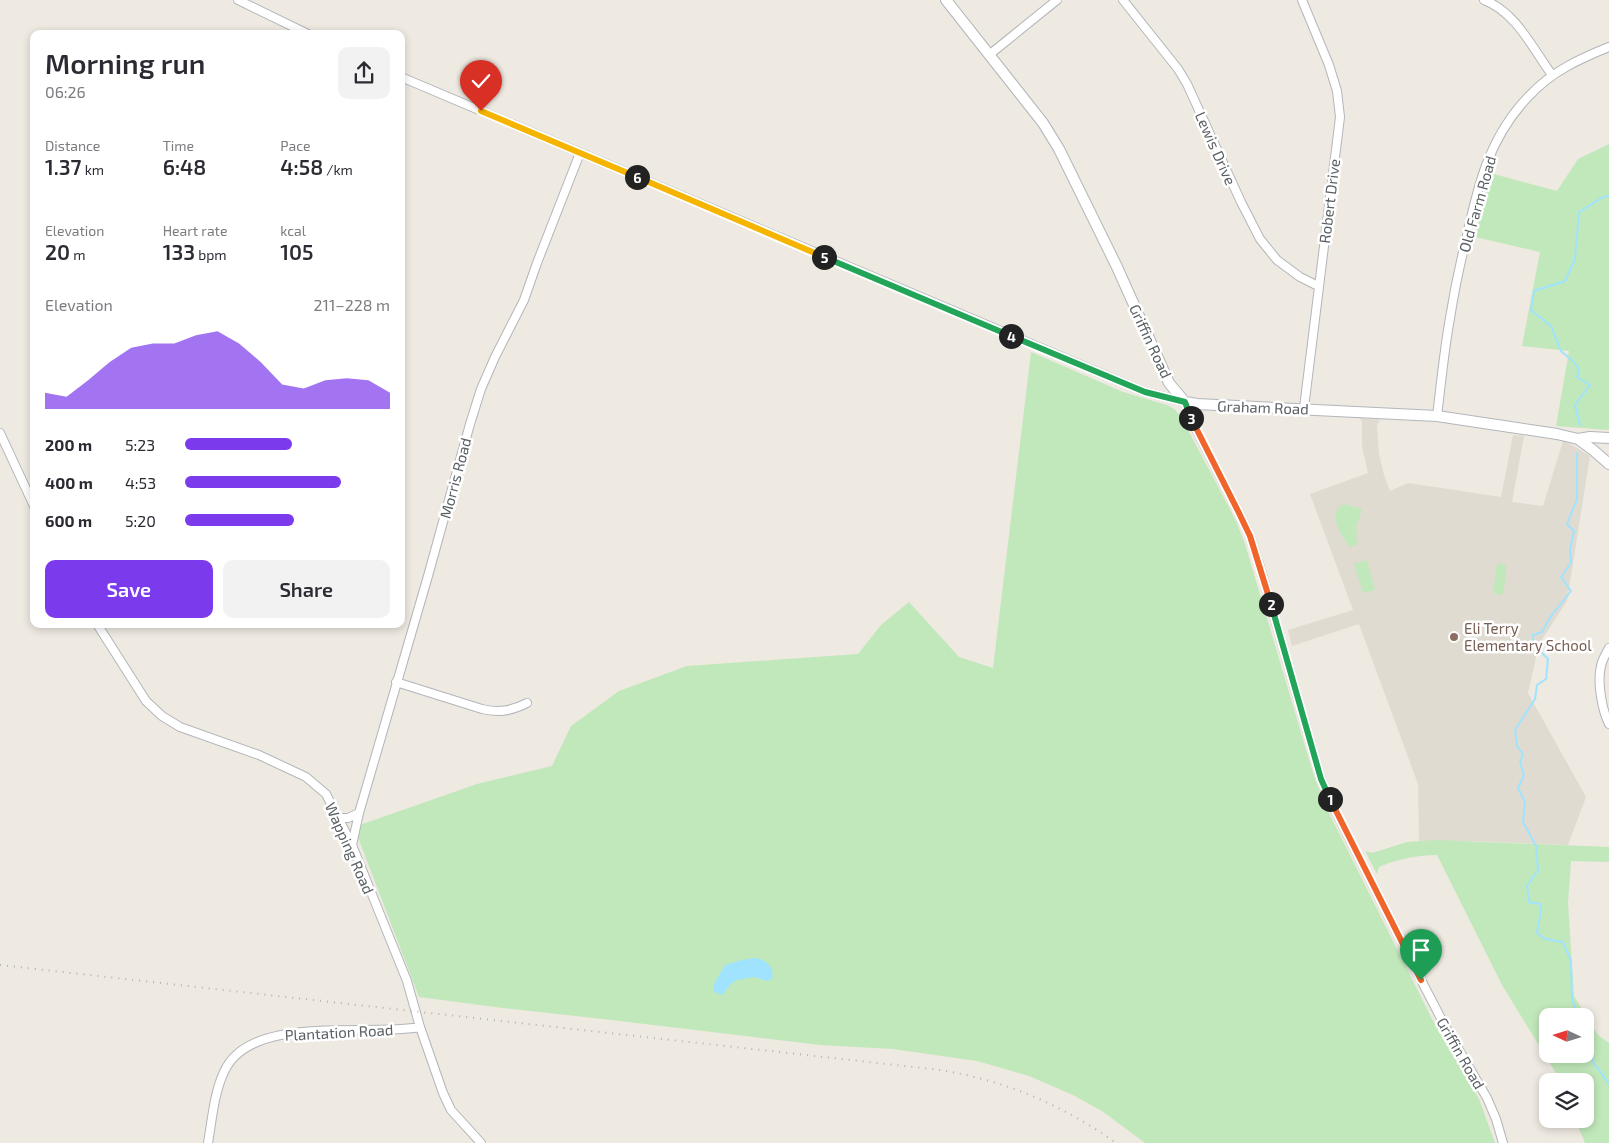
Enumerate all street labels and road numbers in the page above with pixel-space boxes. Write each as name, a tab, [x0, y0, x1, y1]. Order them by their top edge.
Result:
street label: Lewis Drive	[1192, 109, 1240, 187]
street label: Old Farm Road	[1455, 154, 1499, 254]
street label: Robert Drive	[1315, 158, 1343, 244]
street label: Griffin Road	[1126, 301, 1176, 381]
street label: Graham Road	[1217, 396, 1309, 418]
street label: Morris Road	[436, 436, 474, 520]
street label: Wapping Road	[322, 799, 378, 897]
street label: Griffin Road	[1433, 1014, 1489, 1092]
street label: Plantation Road	[284, 1020, 394, 1044]

